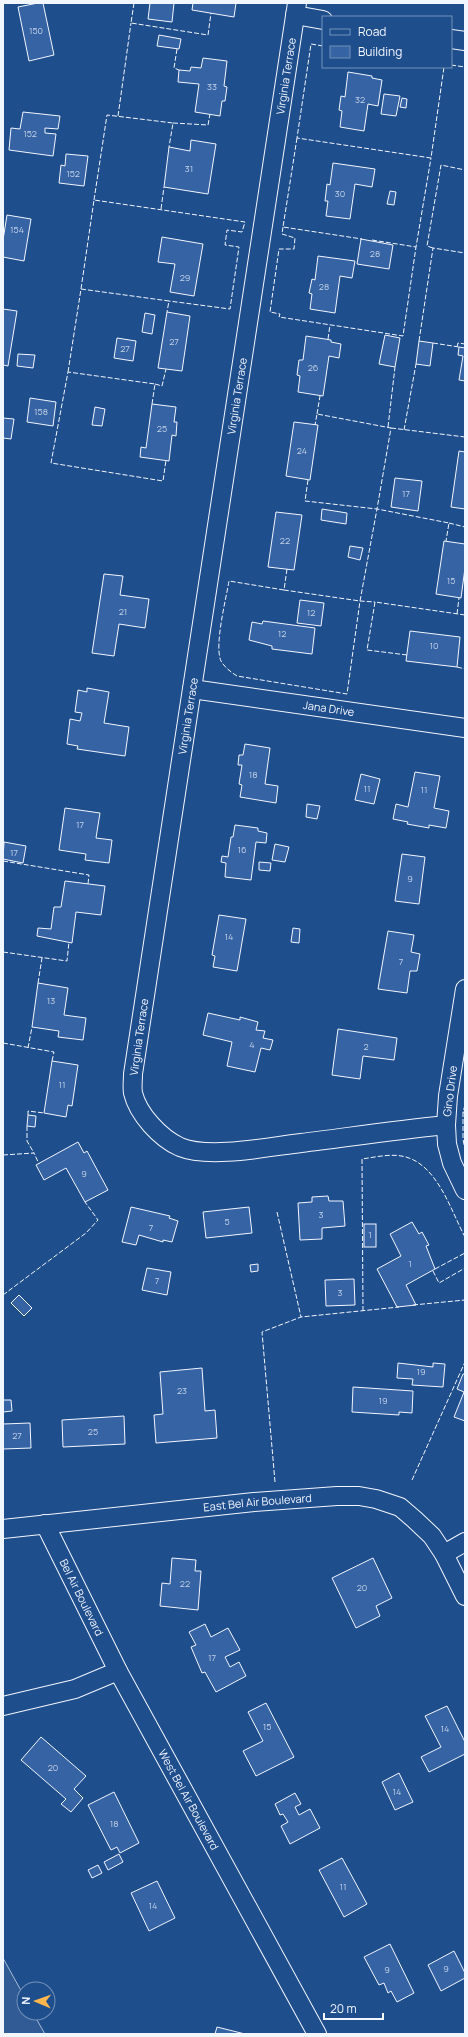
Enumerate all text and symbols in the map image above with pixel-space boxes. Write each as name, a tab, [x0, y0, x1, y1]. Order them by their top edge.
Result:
legend	[322, 16, 452, 68]
text: Road	[358, 23, 386, 40]
house number: 150	[29, 24, 43, 37]
street label: Virginia Terrace	[272, 36, 299, 115]
text: Building	[358, 43, 402, 60]
house number: 33	[207, 80, 217, 93]
house number: 32	[355, 93, 365, 106]
house number: 152	[23, 127, 37, 140]
house number: 31	[185, 162, 193, 175]
house number: 152	[66, 167, 80, 180]
house number: 30	[335, 187, 345, 200]
house number: 154	[10, 223, 24, 236]
house number: 28	[370, 247, 380, 260]
house number: 29	[180, 271, 190, 284]
house number: 28	[319, 280, 329, 293]
house number: 27	[169, 335, 179, 348]
house number: 27	[120, 342, 130, 355]
street label: Virginia Terrace	[223, 356, 250, 435]
house number: 26	[308, 361, 319, 374]
house number: 158	[34, 405, 48, 418]
house number: 25	[157, 422, 167, 435]
house number: 24	[297, 444, 307, 457]
house number: 17	[402, 487, 410, 500]
house number: 22	[280, 534, 290, 547]
house number: 15	[447, 574, 455, 587]
house number: 21	[119, 605, 127, 618]
house number: 12	[307, 606, 315, 619]
house number: 12	[278, 627, 286, 640]
house number: 10	[430, 639, 439, 652]
street label: Virginia Terrace	[174, 676, 201, 755]
street label: Jana Drive	[302, 697, 356, 719]
house number: 18	[249, 768, 257, 781]
house number: 11	[363, 782, 371, 795]
house number: 11	[420, 783, 428, 796]
house number: 17	[76, 818, 84, 831]
house number: 16	[237, 843, 247, 856]
house number: 17	[10, 846, 18, 859]
house number: 9	[407, 872, 413, 885]
house number: 14	[225, 930, 233, 943]
house number: 7	[399, 955, 404, 968]
house number: 13	[47, 994, 55, 1007]
street label: Virginia Terrace	[126, 997, 151, 1076]
house number: 4	[249, 1038, 255, 1051]
house number: 2	[363, 1040, 369, 1053]
street label: Gino Drive	[439, 1064, 460, 1117]
house number: 11	[58, 1078, 66, 1091]
house number: 9	[81, 1167, 87, 1180]
house number: 3	[319, 1208, 324, 1221]
house number: 5	[224, 1215, 230, 1228]
house number: 7	[149, 1221, 154, 1234]
house number: 1	[368, 1228, 372, 1241]
house number: 1	[408, 1257, 412, 1270]
house number: 7	[155, 1274, 160, 1287]
house number: 3	[338, 1286, 343, 1299]
house number: 19	[416, 1365, 426, 1378]
house number: 23	[177, 1384, 187, 1397]
house number: 19	[378, 1394, 388, 1407]
house number: 25	[88, 1425, 98, 1438]
house number: 27	[12, 1429, 22, 1442]
street label: East Bel Air Boulevard	[203, 1490, 312, 1514]
street label: Bel Air Boulevard	[57, 1556, 107, 1638]
house number: 22	[180, 1577, 190, 1590]
house number: 20	[357, 1581, 367, 1594]
house number: 17	[208, 1651, 216, 1664]
house number: 15	[263, 1720, 271, 1733]
house number: 14	[441, 1722, 449, 1735]
street label: West Bel Air Boulevard	[155, 1747, 223, 1852]
house number: 20	[48, 1761, 58, 1774]
house number: 14	[393, 1785, 401, 1798]
house number: 18	[110, 1817, 118, 1830]
house number: 11	[339, 1880, 347, 1893]
house number: 14	[149, 1899, 157, 1912]
house number: 9	[443, 1962, 449, 1975]
house number: 9	[384, 1963, 390, 1976]
north arrow	[16, 1981, 56, 2021]
scale bar	[324, 1995, 383, 2021]
text: N	[18, 1996, 33, 2005]
text: 20 m	[330, 2000, 357, 2017]

